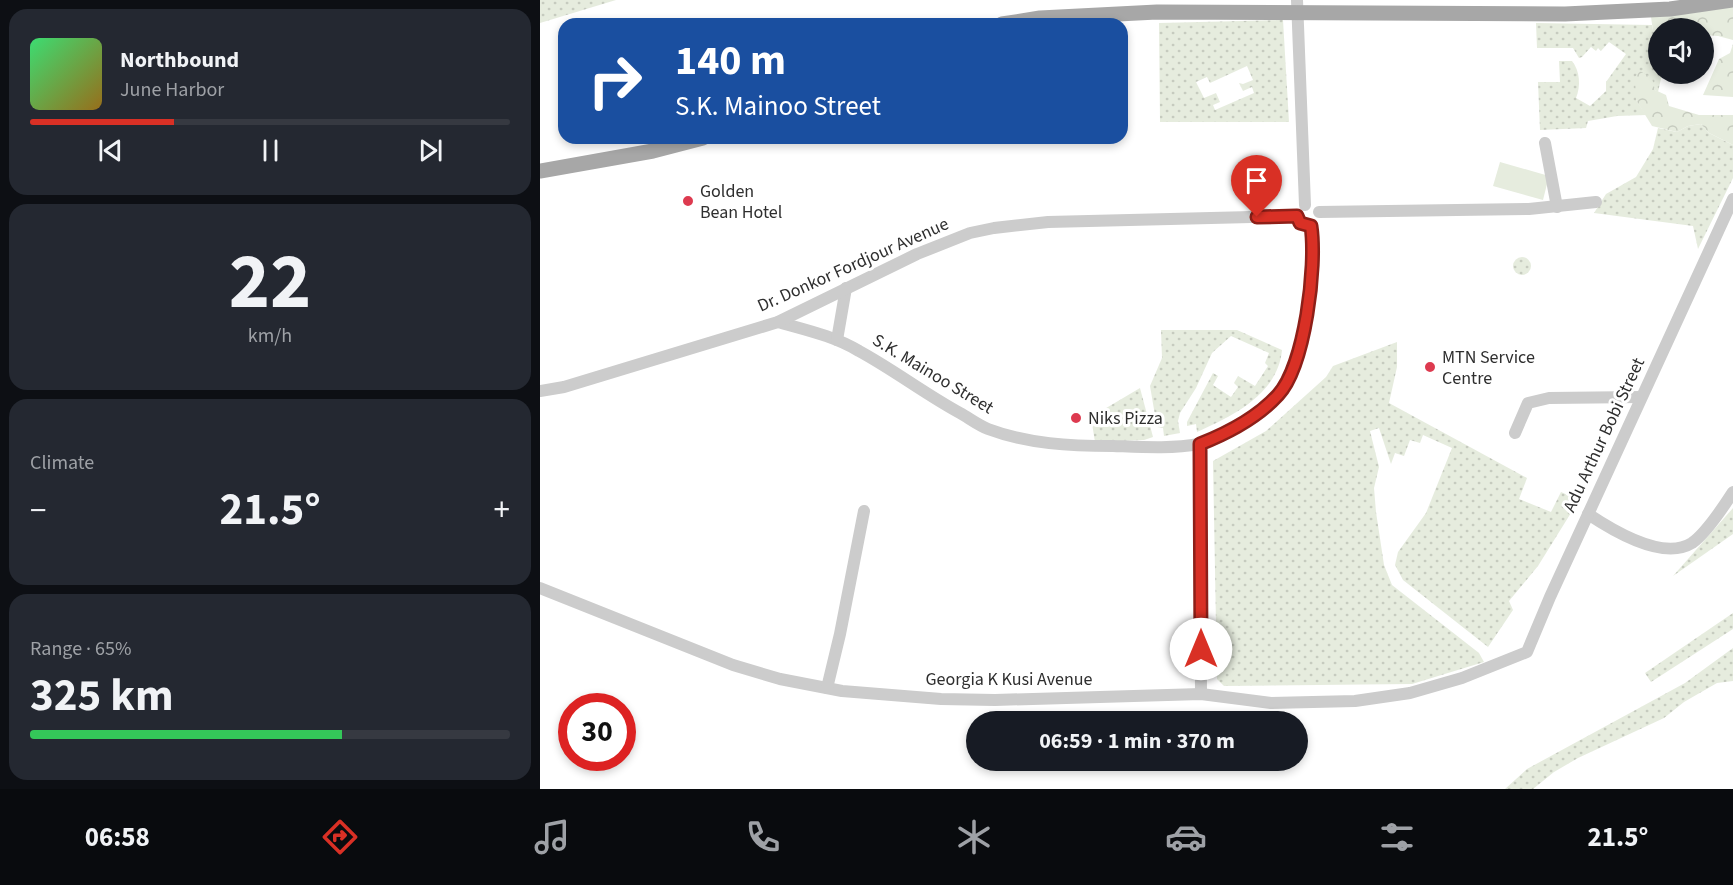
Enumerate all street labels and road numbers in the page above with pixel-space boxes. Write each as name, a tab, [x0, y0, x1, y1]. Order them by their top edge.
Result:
street label: Dr. Donkor Fordjour Avenue	[753, 211, 953, 319]
street label: S.K. Mainoo Street	[868, 328, 998, 420]
street label: Adu Arthur Bobi Street	[1557, 354, 1651, 516]
street label: Georgia K Kusi Avenue	[925, 667, 1093, 692]

